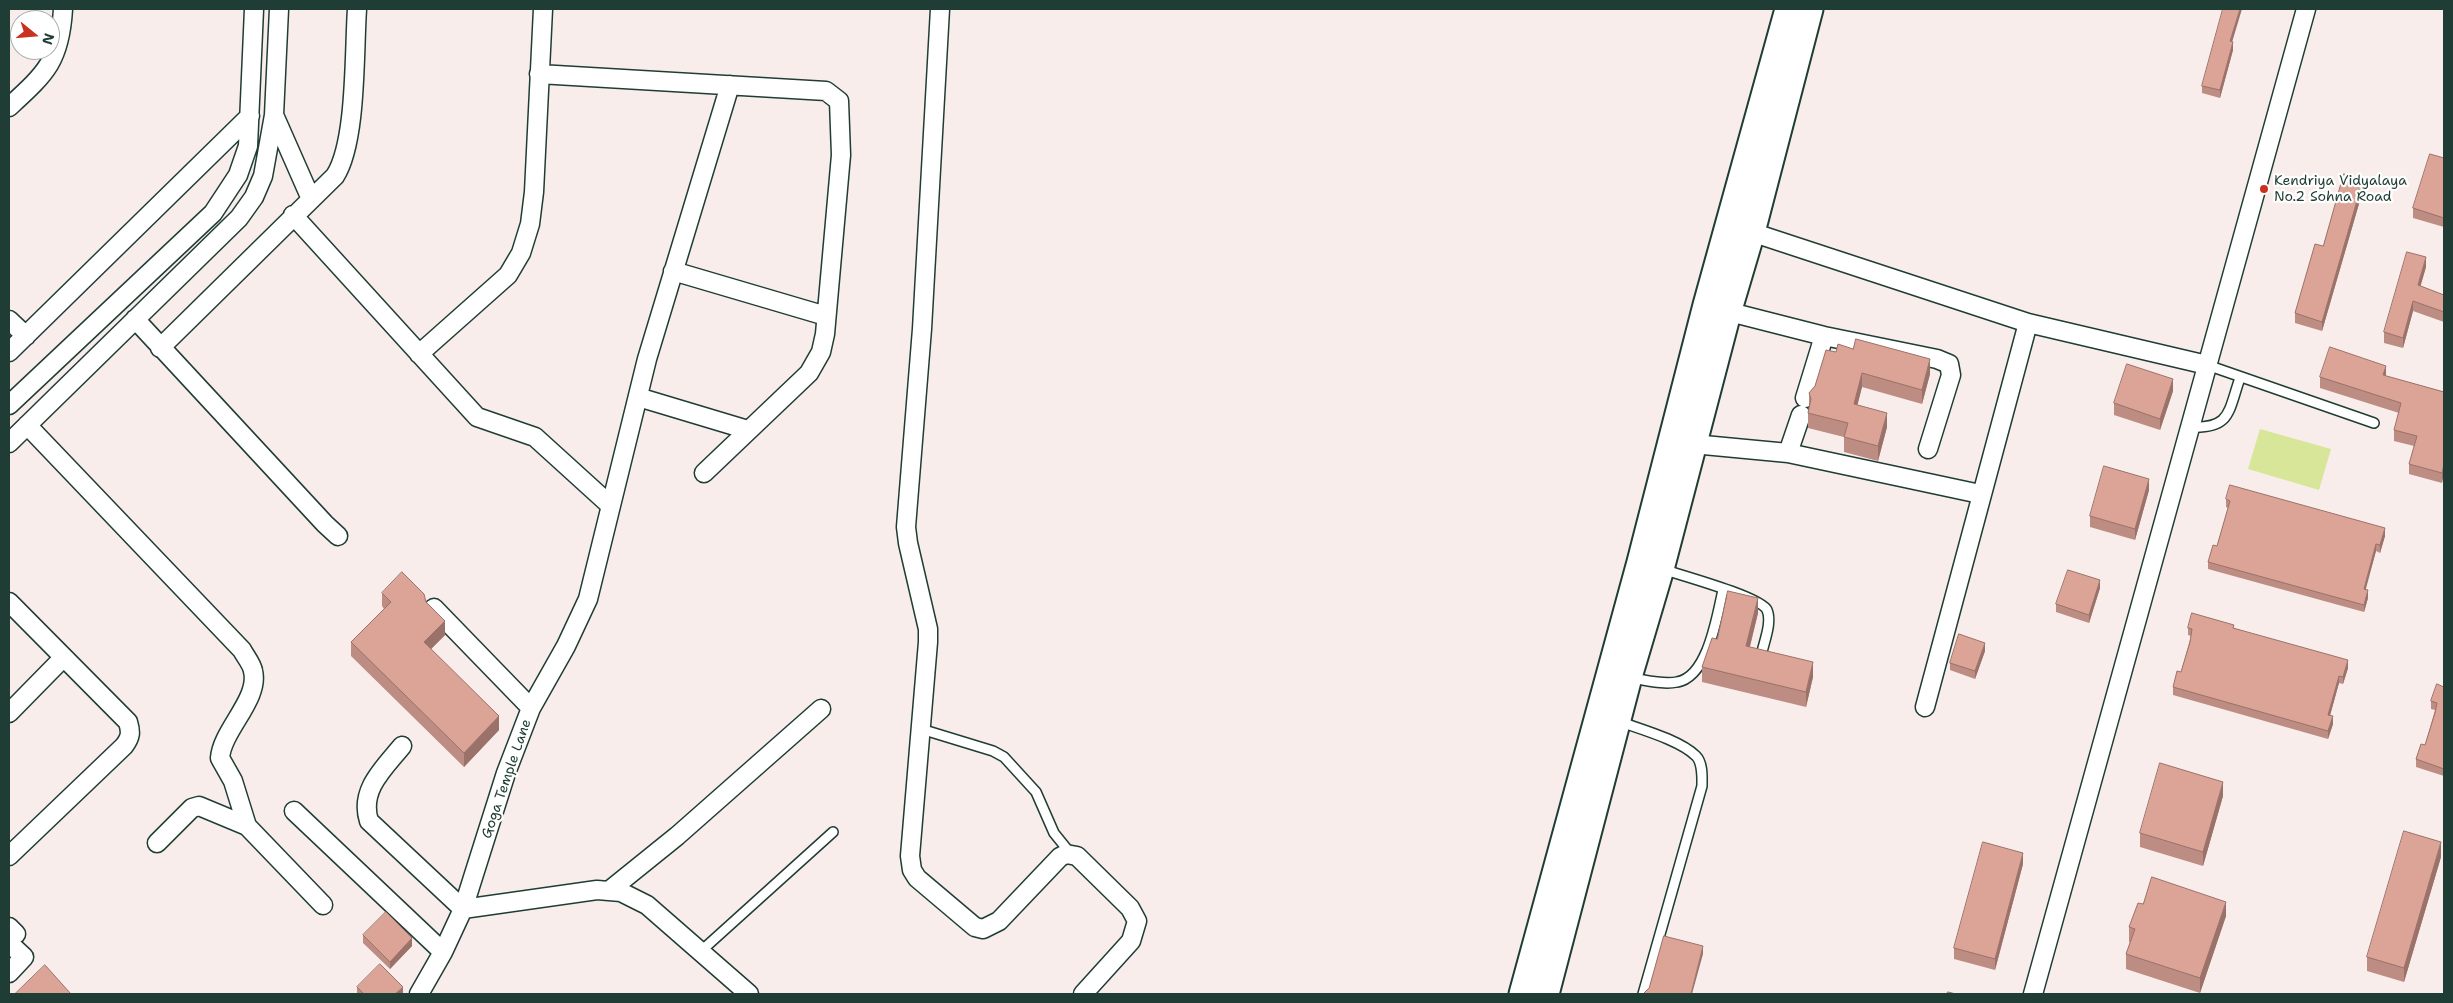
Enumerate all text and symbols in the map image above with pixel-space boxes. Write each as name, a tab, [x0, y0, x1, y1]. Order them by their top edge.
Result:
north arrow	[10, 10, 60, 60]
text: N	[38, 31, 59, 47]
place label: Kendriya Vidyalaya No.2 Sohna Road	[2274, 173, 2407, 206]
marker: Kendriya Vidyalaya No.2 Sohna Road	[2258, 183, 2270, 195]
street label: Goga Temple Lane	[479, 717, 535, 841]

